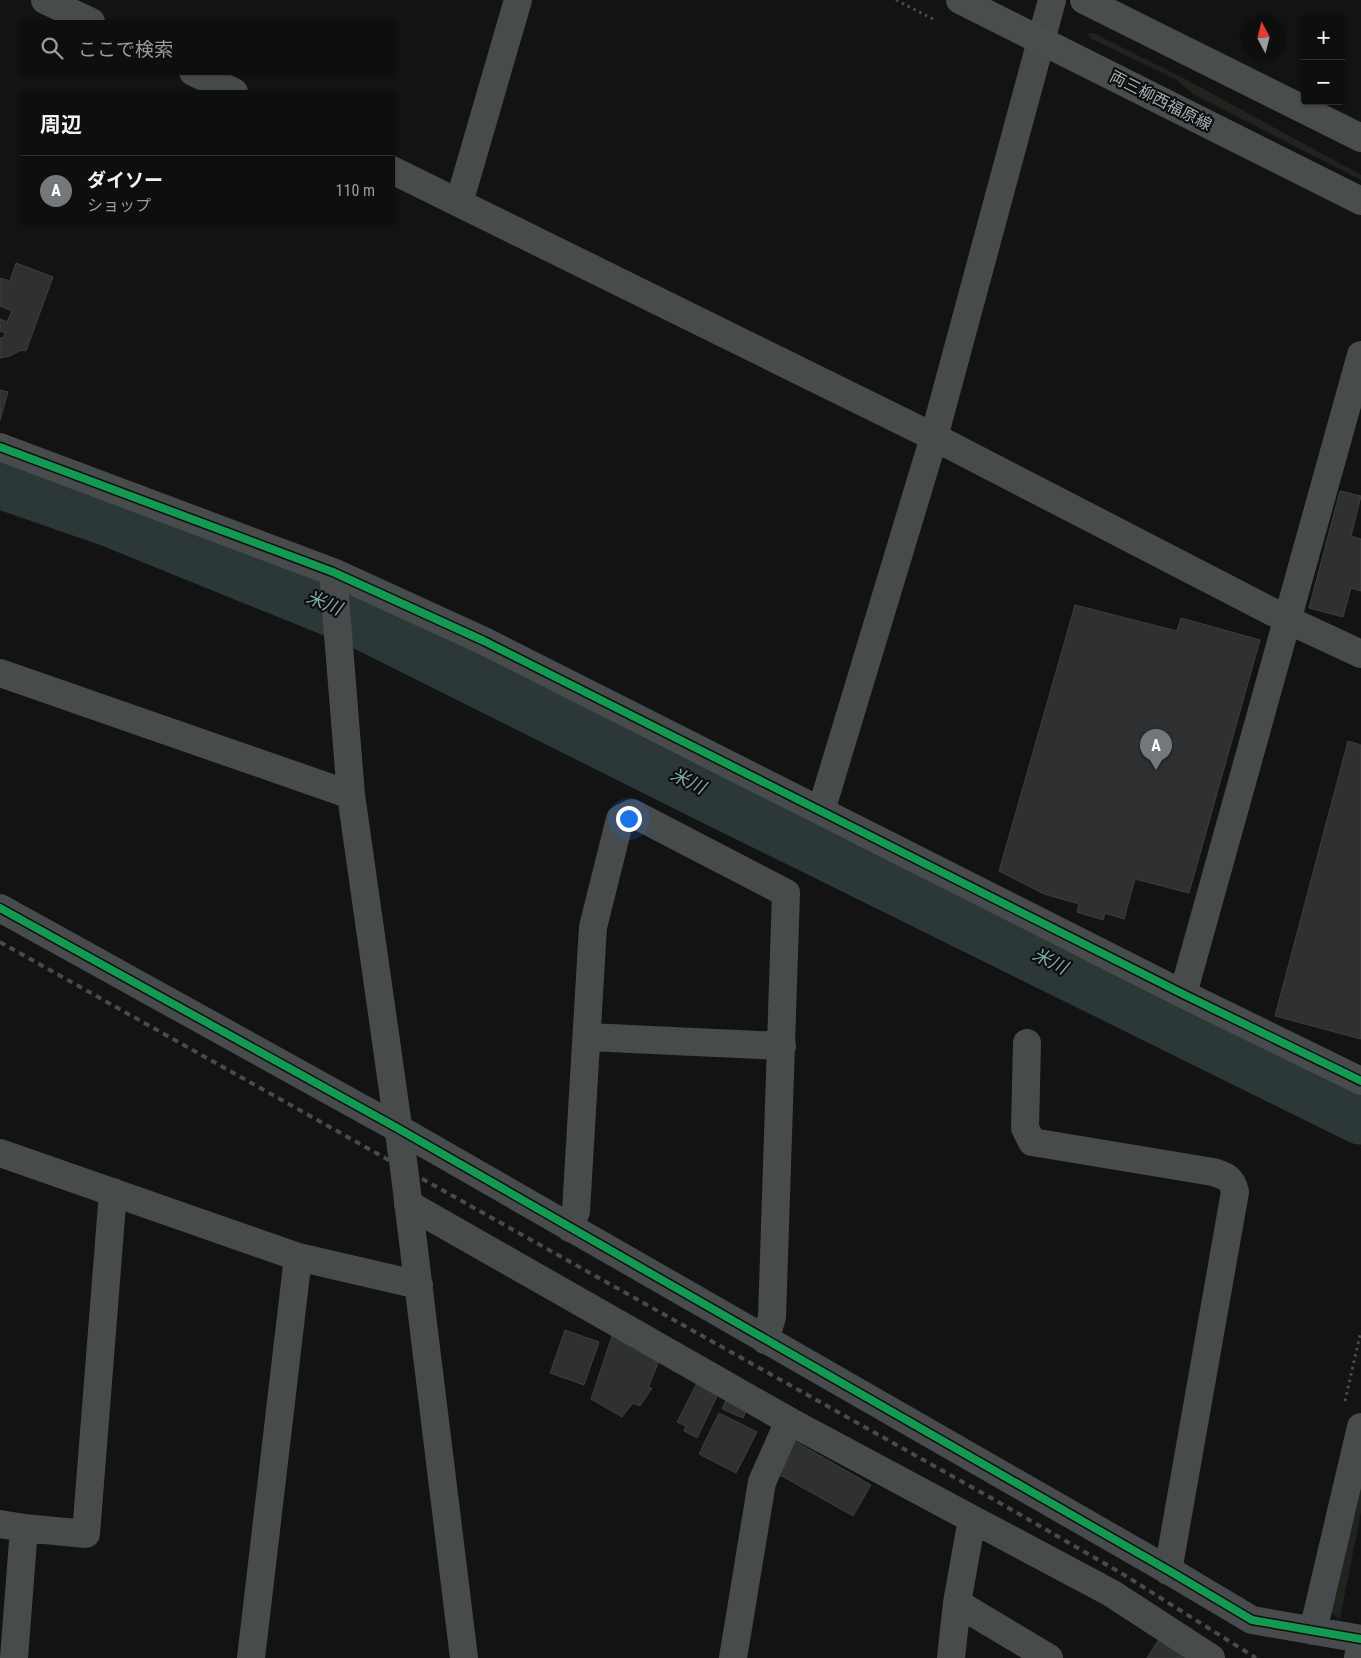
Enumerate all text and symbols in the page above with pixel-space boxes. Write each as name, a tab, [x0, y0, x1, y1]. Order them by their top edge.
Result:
north arrow	[1241, 15, 1286, 60]
map controls	[1301, 15, 1346, 105]
button: +	[1301, 15, 1346, 60]
search box	[20, 20, 395, 75]
icon: search	[38, 34, 66, 62]
text: ここで検索	[78, 38, 173, 61]
button: −	[1301, 60, 1346, 105]
street label: 両三柳西福原線	[1107, 67, 1215, 134]
text: 周辺	[40, 113, 82, 137]
text: ダイソー	[87, 169, 163, 192]
text: A	[51, 181, 61, 200]
text: 110 m	[336, 181, 375, 200]
text: ショップ	[87, 196, 151, 215]
water label: 米川	[304, 586, 347, 620]
pin: A	[1140, 729, 1172, 770]
water label: 米川	[667, 763, 711, 799]
your location	[616, 806, 642, 832]
water label: 米川	[1029, 943, 1073, 979]

